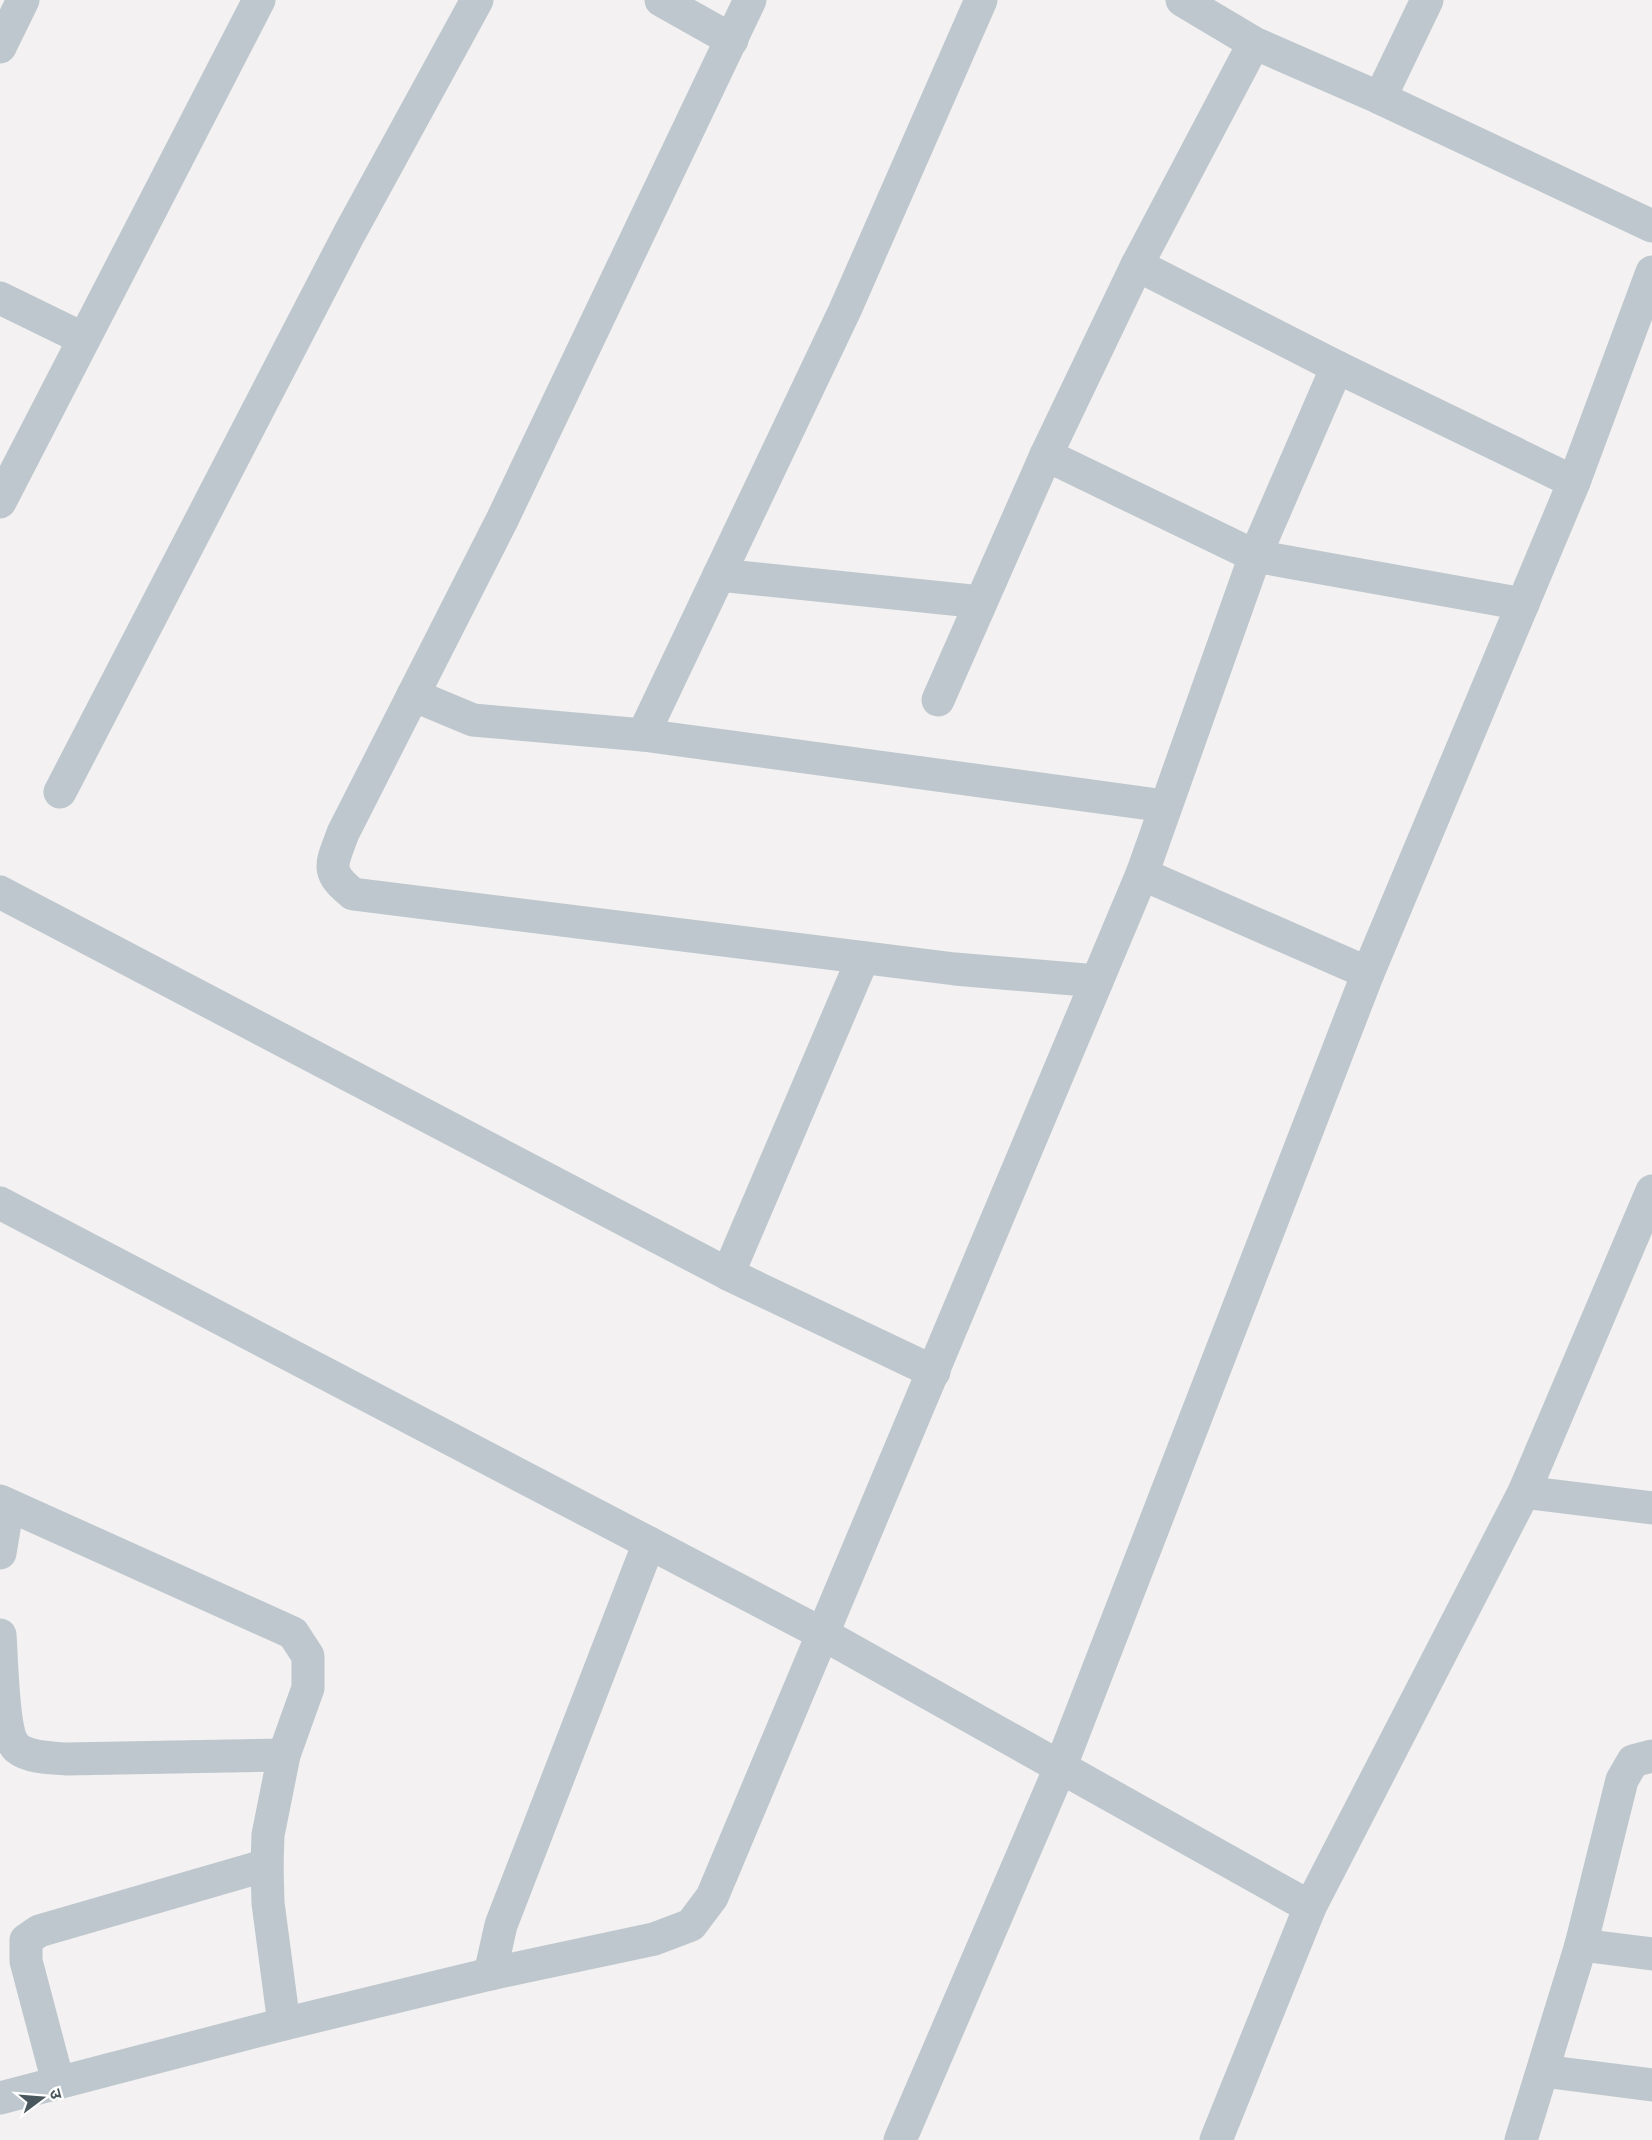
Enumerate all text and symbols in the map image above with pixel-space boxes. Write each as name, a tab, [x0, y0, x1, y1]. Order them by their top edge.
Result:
north arrow	[12, 2068, 72, 2128]
text: उ	[46, 2087, 67, 2102]

